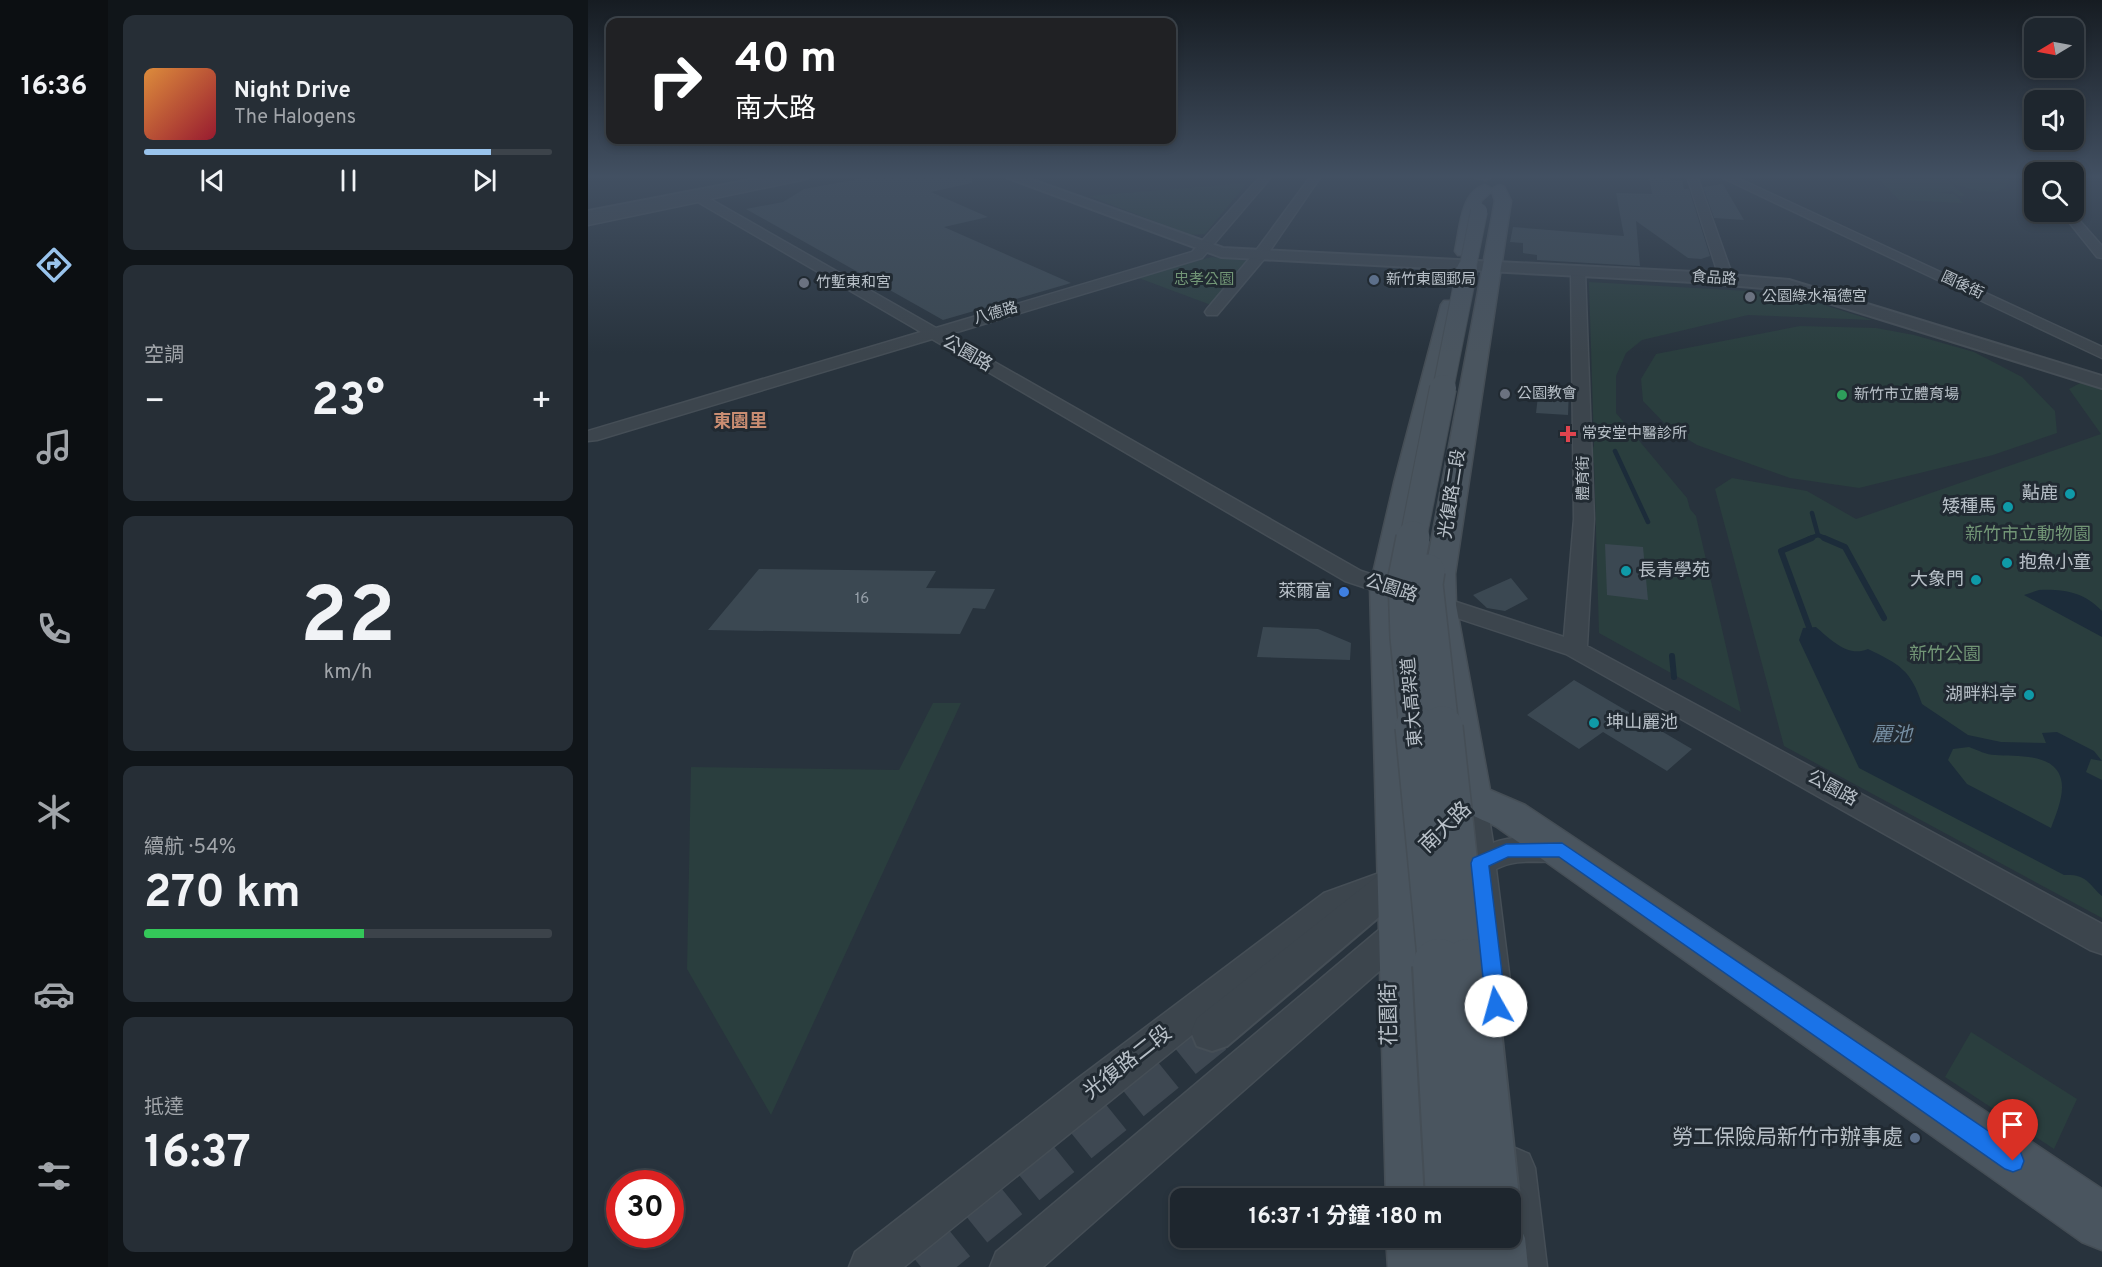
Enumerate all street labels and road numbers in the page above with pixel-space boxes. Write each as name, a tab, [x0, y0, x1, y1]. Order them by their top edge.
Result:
street label: 食品路	[1691, 268, 1737, 290]
street label: 園後街	[1938, 268, 1986, 304]
street label: 八德路	[971, 298, 1020, 329]
street label: 公園路	[938, 331, 996, 377]
street label: 光復路二段	[1435, 448, 1471, 540]
street label: 體育街	[1575, 455, 1594, 501]
street label: 公園路	[1362, 570, 1420, 608]
street label: 東大高架道	[1398, 656, 1428, 748]
street label: 公園路	[1803, 766, 1861, 812]
street label: 南大路	[1414, 796, 1478, 860]
street label: 花園街	[1376, 982, 1404, 1046]
street label: 光復路二段	[1078, 1020, 1178, 1106]

